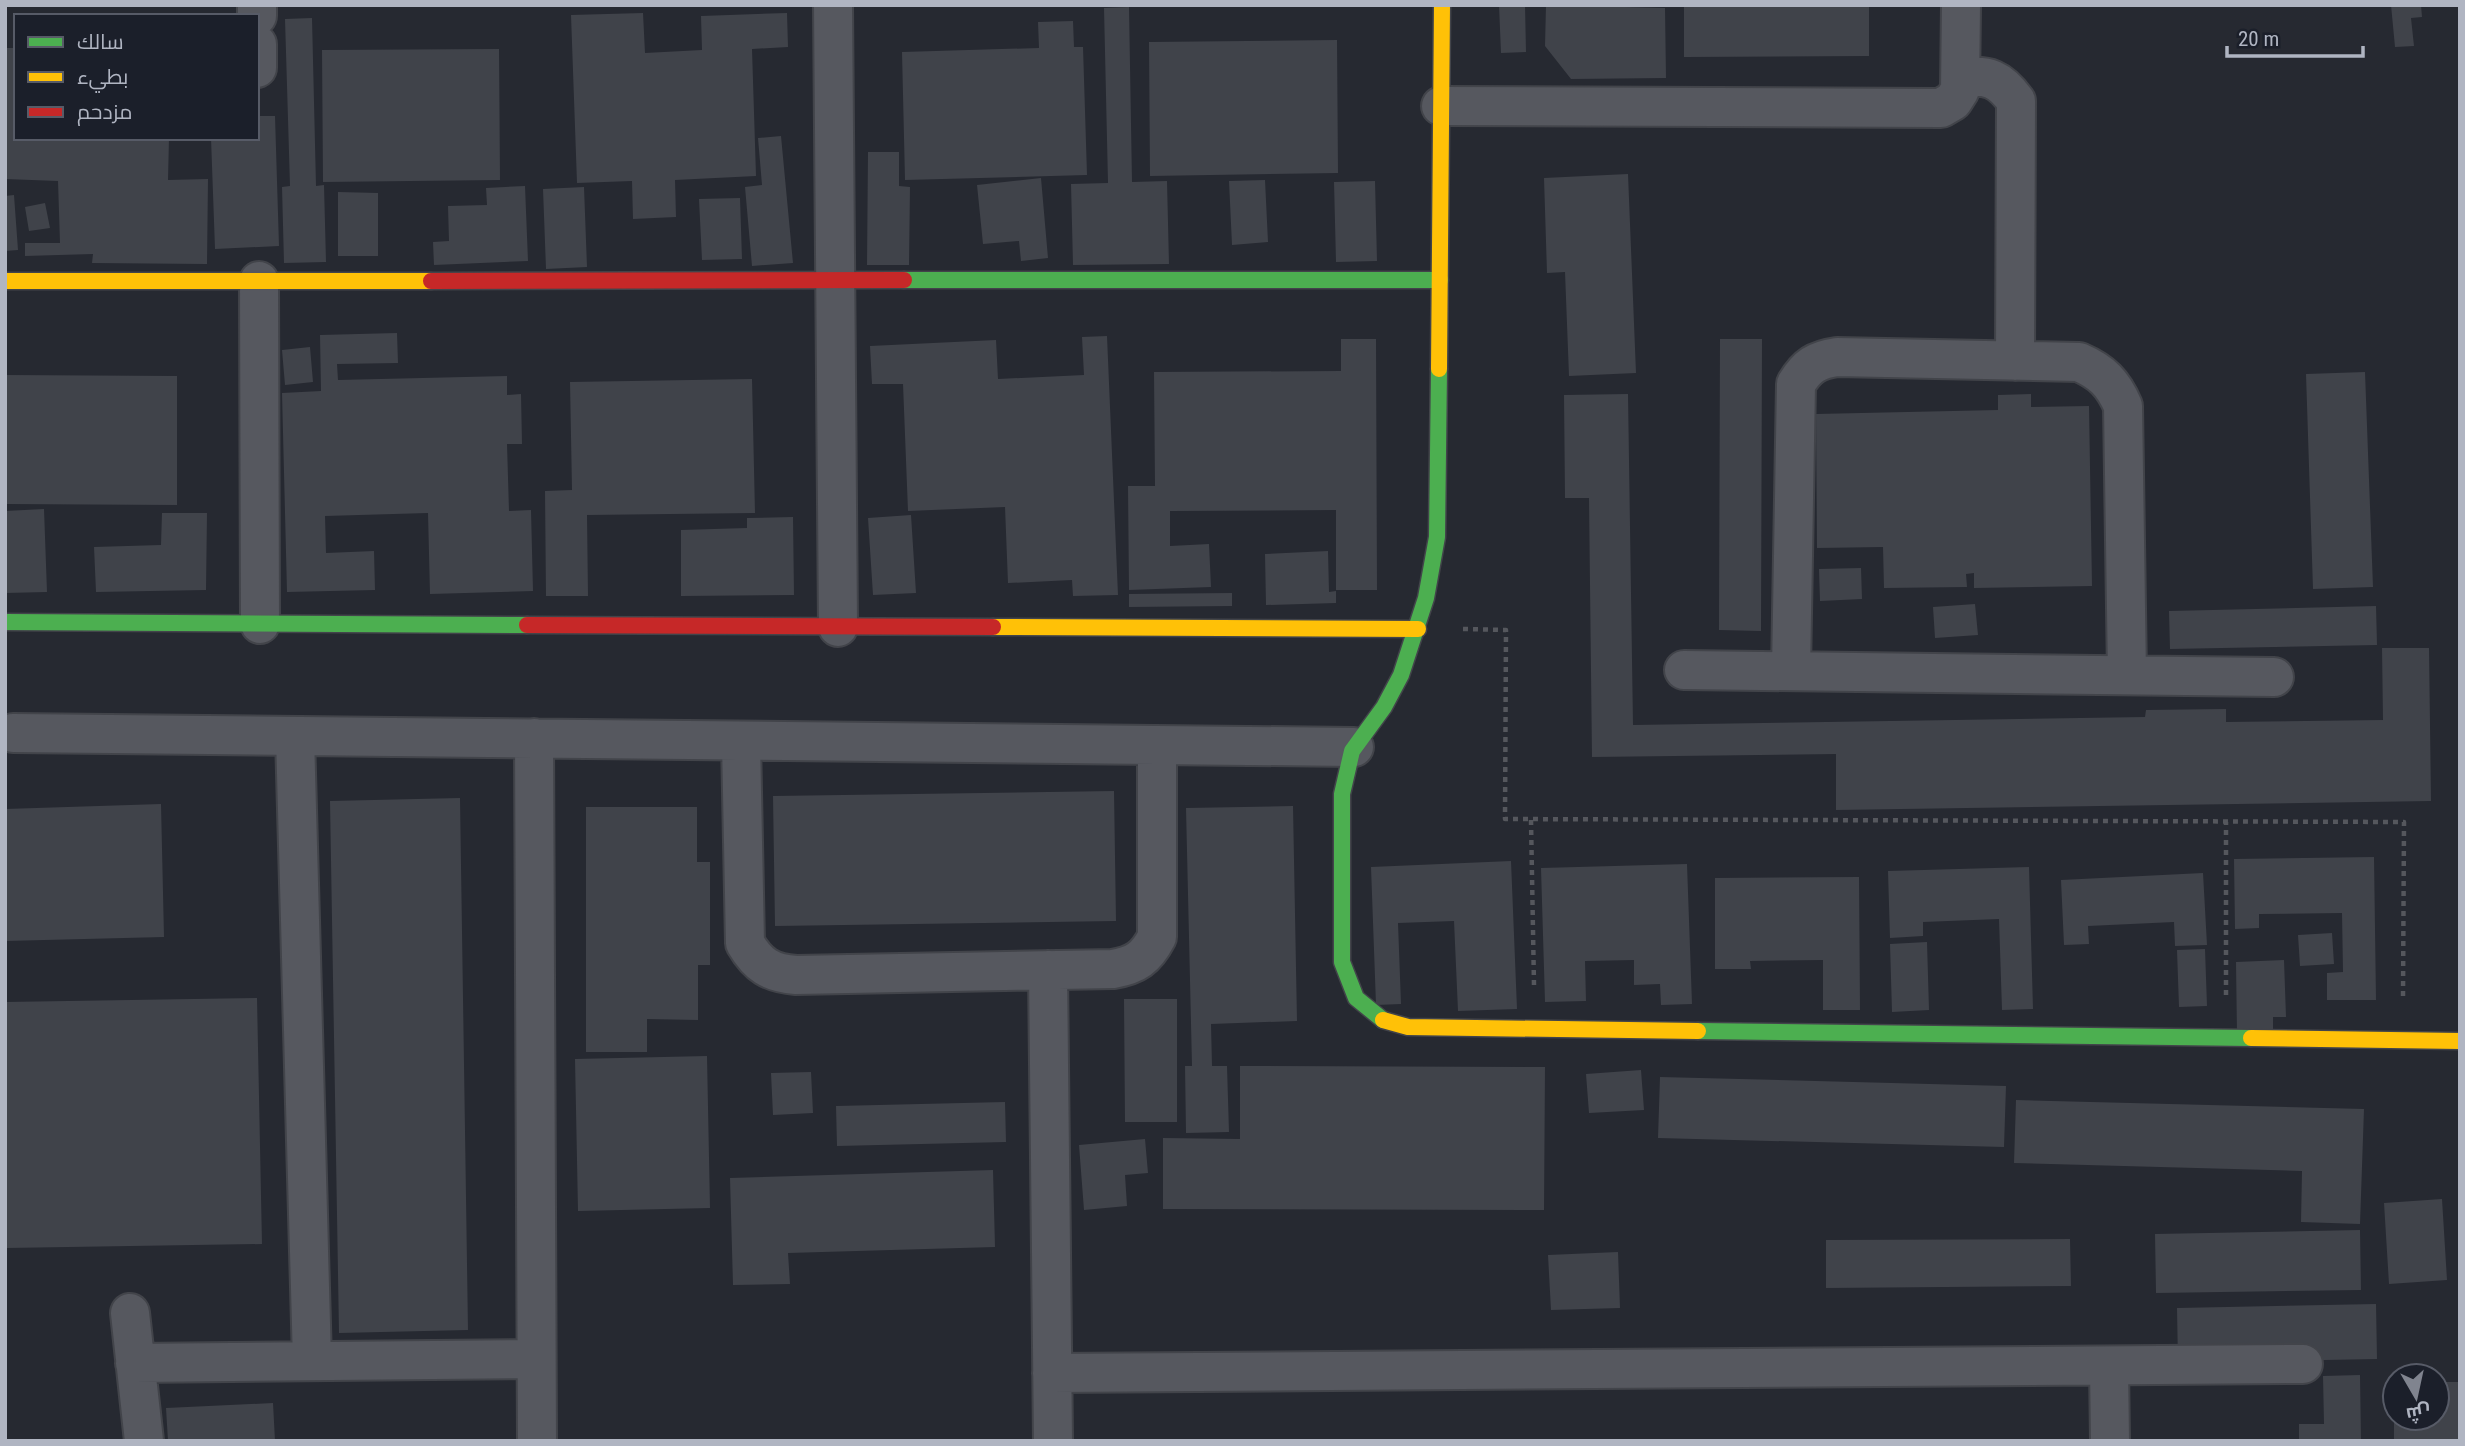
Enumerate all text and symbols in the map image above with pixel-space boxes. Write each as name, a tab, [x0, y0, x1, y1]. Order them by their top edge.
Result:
legend	[14, 14, 259, 140]
scale bar	[2227, 14, 2364, 58]
text: 20 m	[2238, 27, 2279, 51]
text: سالك	[77, 30, 124, 54]
text: بطيء	[77, 65, 128, 93]
text: مزدحم	[77, 100, 132, 126]
north arrow	[2381, 1362, 2451, 1432]
text: ش	[2405, 1400, 2432, 1427]

